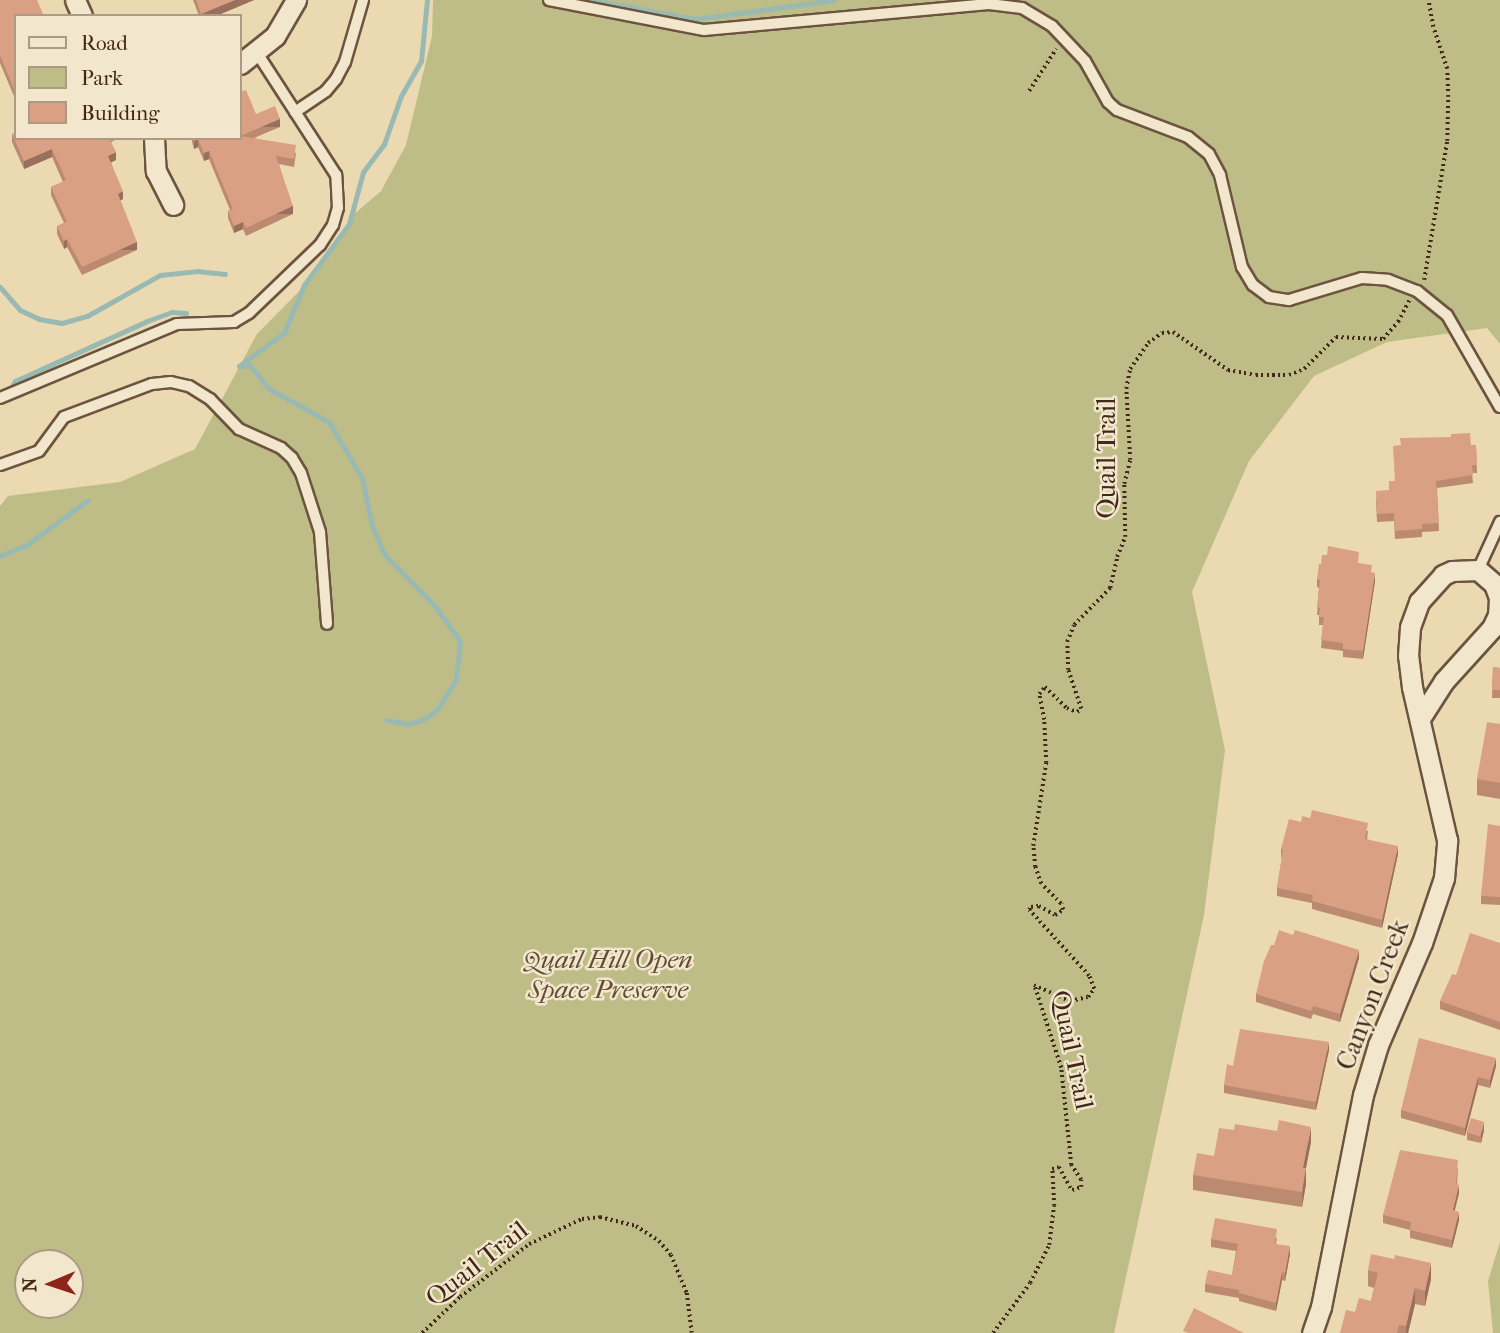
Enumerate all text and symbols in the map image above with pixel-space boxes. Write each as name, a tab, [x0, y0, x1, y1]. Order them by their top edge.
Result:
legend	[14, 14, 242, 140]
text: Road	[81, 31, 128, 55]
text: Park	[81, 66, 123, 90]
text: Building	[81, 101, 159, 125]
street label: Quail Trail	[1091, 398, 1123, 518]
street label: Canyon Creek	[1330, 916, 1416, 1074]
park label: Quail Hill Open Space Preserve	[523, 944, 693, 1006]
street label: Quail Trail	[1044, 988, 1100, 1112]
street label: Quail Trail	[420, 1214, 534, 1314]
north arrow	[14, 1249, 84, 1319]
text: N	[19, 1277, 41, 1292]

